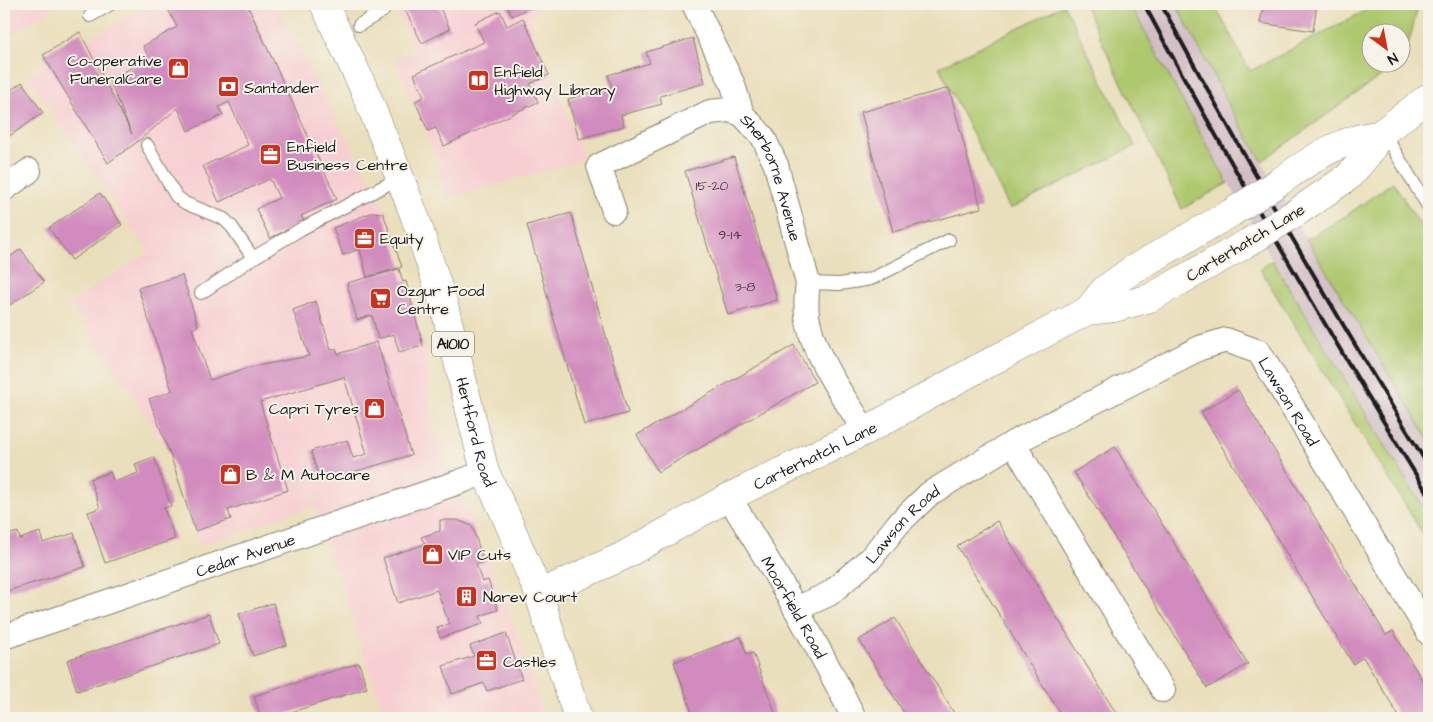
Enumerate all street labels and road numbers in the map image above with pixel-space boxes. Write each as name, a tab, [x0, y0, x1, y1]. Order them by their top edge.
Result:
street label: Sherborne Avenue	[735, 109, 806, 244]
street label: Carterhatch Lane	[1182, 198, 1309, 287]
road number: A1010	[432, 332, 474, 356]
street label: Lawson Road	[1253, 353, 1323, 450]
street label: Hertford Road	[450, 375, 500, 491]
street label: Carterhatch Lane	[750, 416, 882, 496]
street label: Lawson Road	[861, 480, 944, 568]
street label: Cedar Avenue	[193, 529, 299, 583]
street label: Moorfield Road	[755, 552, 831, 663]

